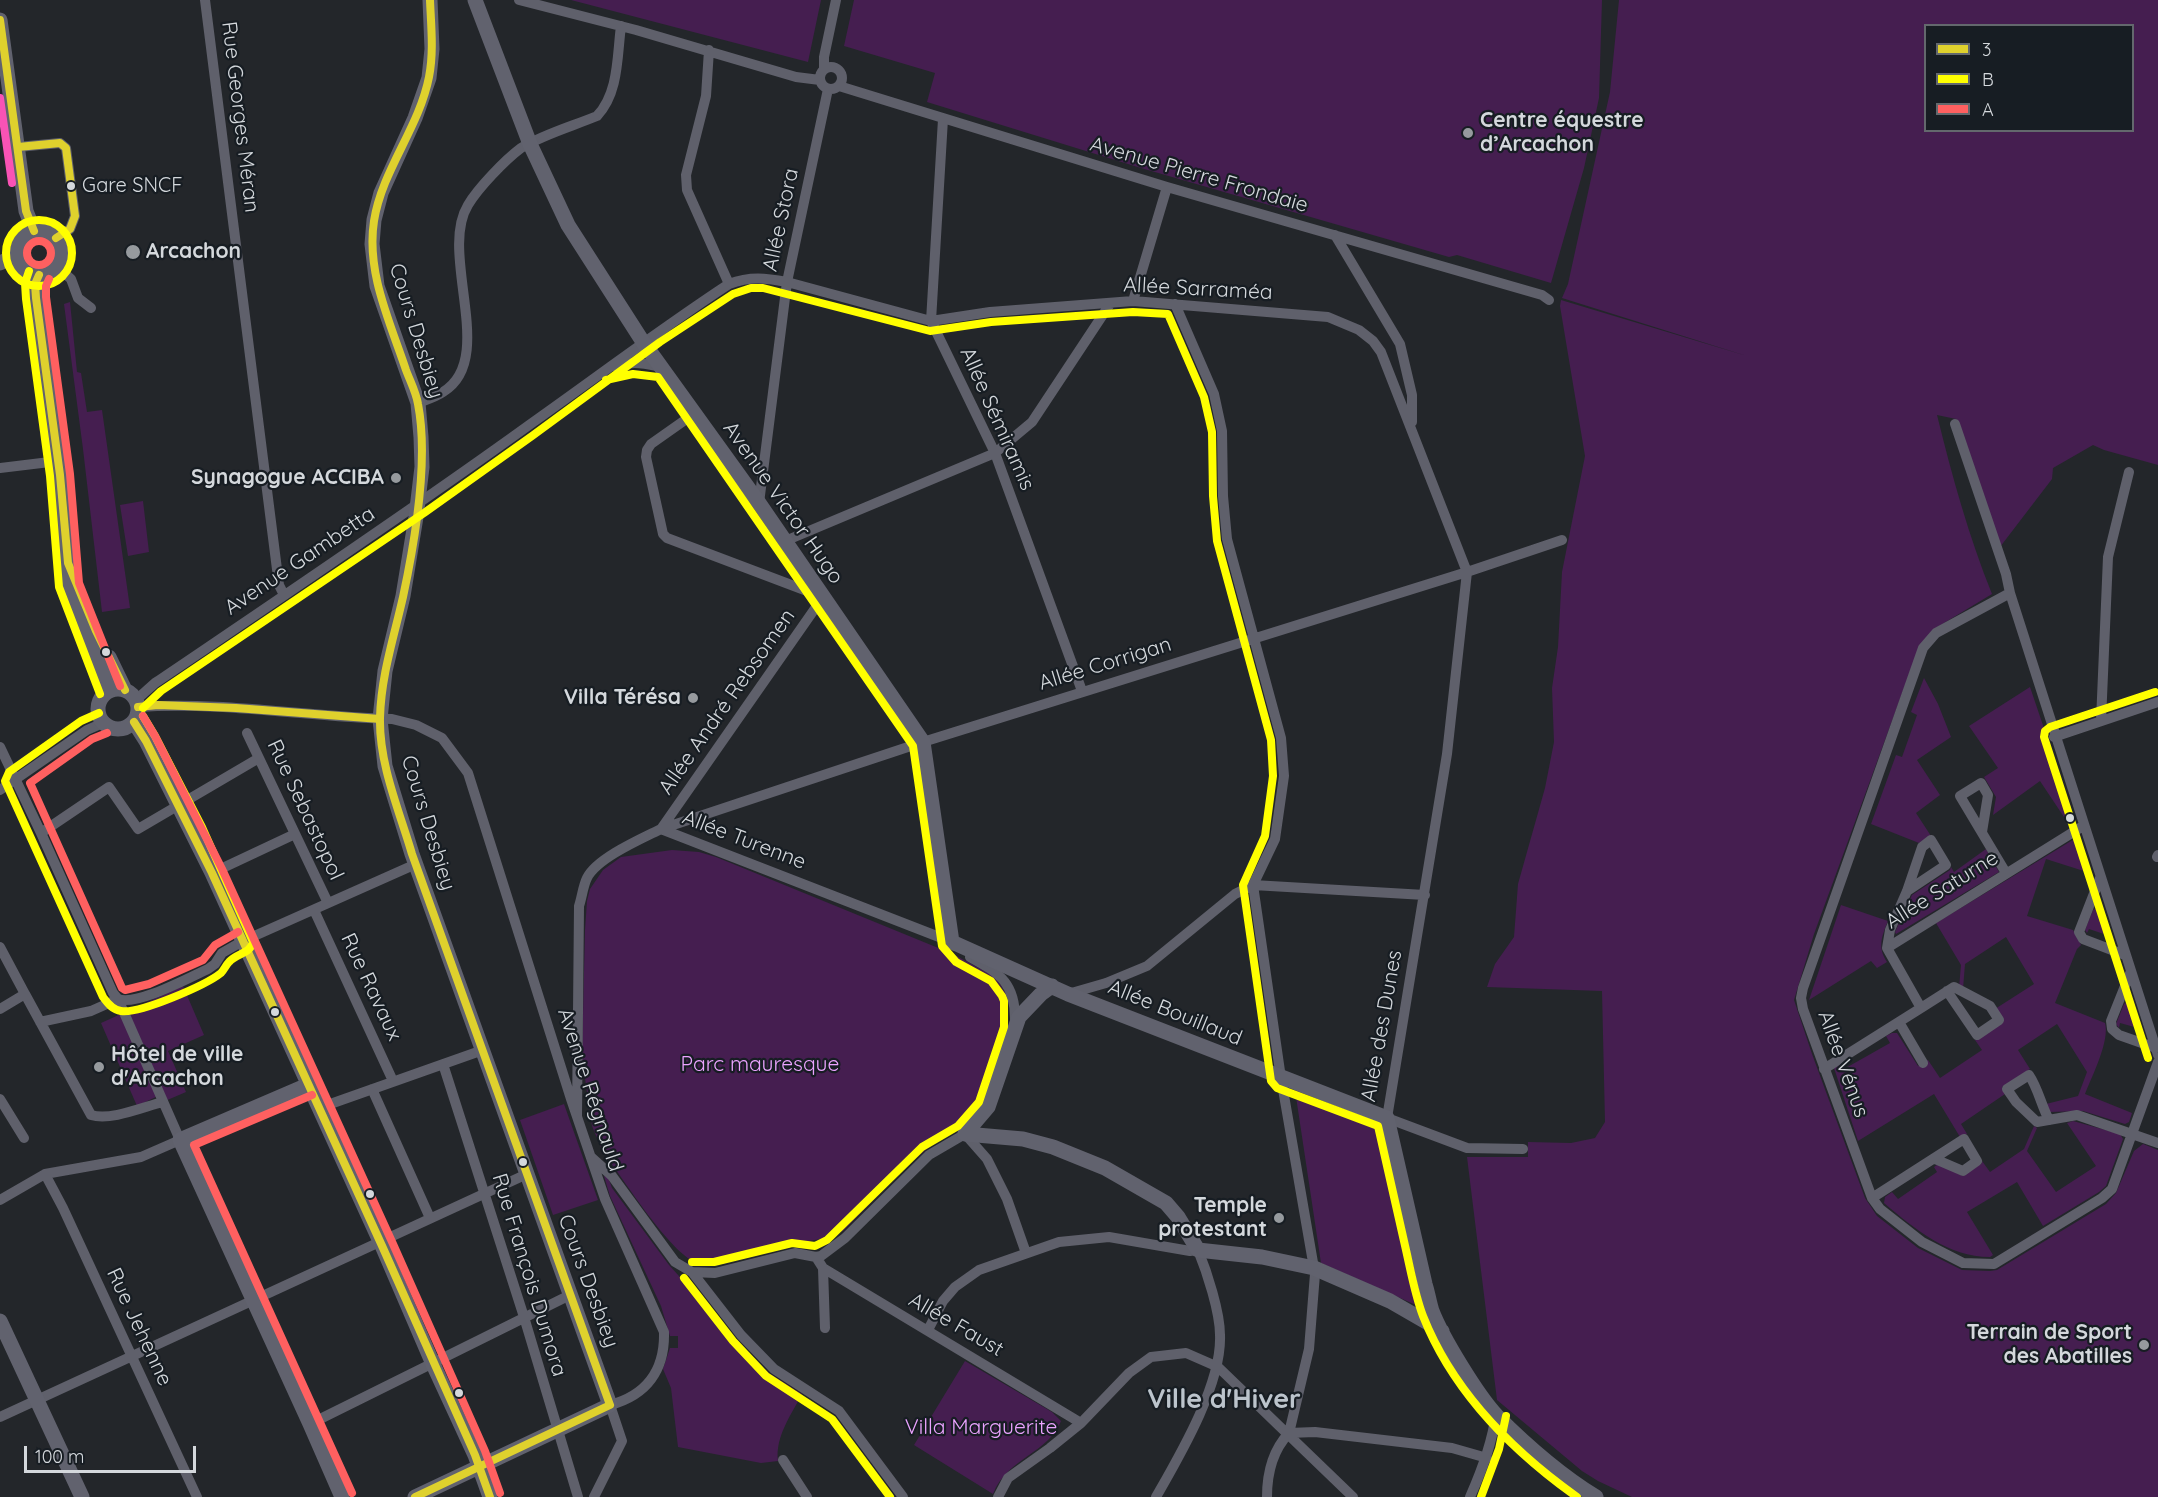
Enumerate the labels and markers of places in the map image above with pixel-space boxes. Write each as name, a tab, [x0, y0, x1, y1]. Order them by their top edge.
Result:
place label: Centre équestre d’Arcachon	[1480, 108, 1644, 158]
marker: Centre équestre d’Arcachon	[1461, 126, 1475, 140]
place label: Gare SNCF	[82, 174, 182, 198]
marker: Gare SNCF	[65, 180, 77, 192]
place label: Arcachon	[146, 239, 241, 265]
marker: Arcachon	[124, 243, 142, 261]
place label: Synagogue ACCIBA	[191, 465, 384, 491]
marker: Synagogue ACCIBA	[389, 471, 403, 485]
unlabelled marker	[100, 646, 112, 658]
place label: Villa Térésa	[564, 685, 681, 711]
marker: Villa Térésa	[686, 691, 700, 705]
unlabelled marker	[2064, 812, 2076, 824]
unlabelled marker	[269, 1006, 281, 1018]
place label: Hôtel de ville d'Arcachon	[111, 1042, 243, 1092]
marker: Hôtel de ville d'Arcachon	[92, 1060, 106, 1074]
unlabelled marker	[517, 1156, 529, 1168]
unlabelled marker	[364, 1188, 376, 1200]
place label: Temple protestant	[1158, 1193, 1267, 1243]
marker: Temple protestant	[1272, 1211, 1286, 1225]
place label: Terrain de Sport des Abatilles	[1966, 1320, 2132, 1370]
marker: Terrain de Sport des Abatilles	[2137, 1338, 2151, 1352]
unlabelled marker	[453, 1387, 465, 1399]

